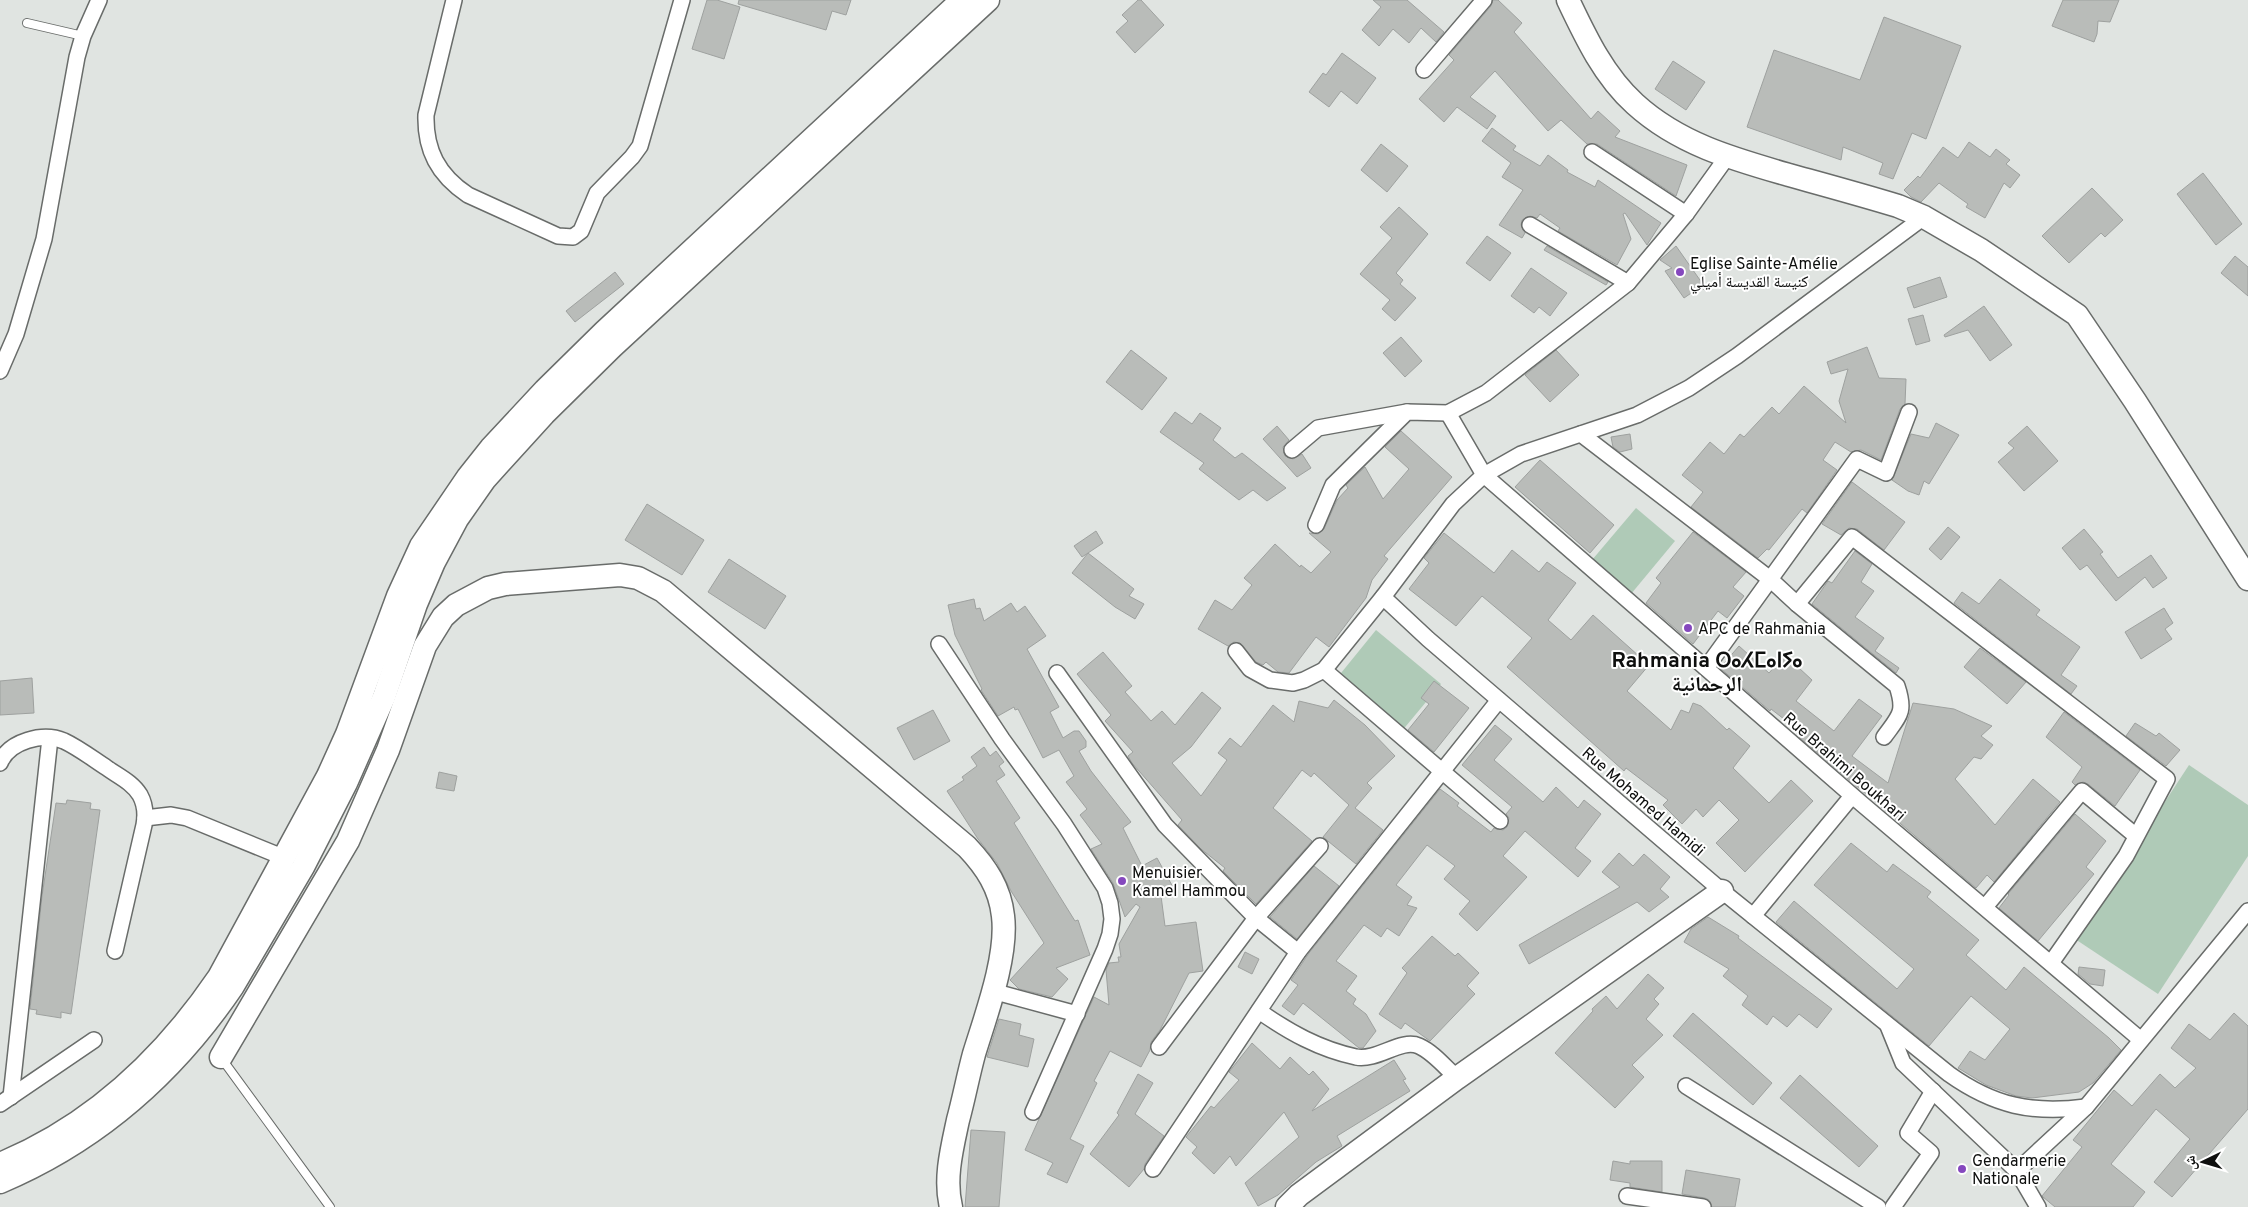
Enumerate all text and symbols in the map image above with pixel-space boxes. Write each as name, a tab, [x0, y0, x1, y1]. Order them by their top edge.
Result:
place label: Eglise Sainte-Amélie كنيسة القديسة أميلي	[1690, 255, 1838, 294]
marker: Eglise Sainte-Amélie كنيسة القديسة أميلي	[1674, 266, 1686, 278]
place label: APC de Rahmania	[1698, 620, 1826, 640]
marker: APC de Rahmania	[1682, 622, 1694, 634]
district label: Rahmania ⵔⴰⵃⵎⴰⵏⵢⴰ الرحمانية	[1611, 648, 1803, 699]
street label: Rue Brahimi Boukhari	[1778, 709, 1909, 826]
street label: Rue Mohamed Hamidi	[1577, 744, 1708, 861]
place label: Menuisier Kamel Hammou	[1132, 864, 1246, 902]
marker: Menuisier Kamel Hammou	[1116, 875, 1128, 887]
north arrow	[2178, 1137, 2228, 1187]
place label: Gendarmerie Nationale	[1972, 1152, 2066, 1190]
text: ش	[2182, 1155, 2201, 1171]
marker: Gendarmerie Nationale	[1956, 1163, 1968, 1175]

